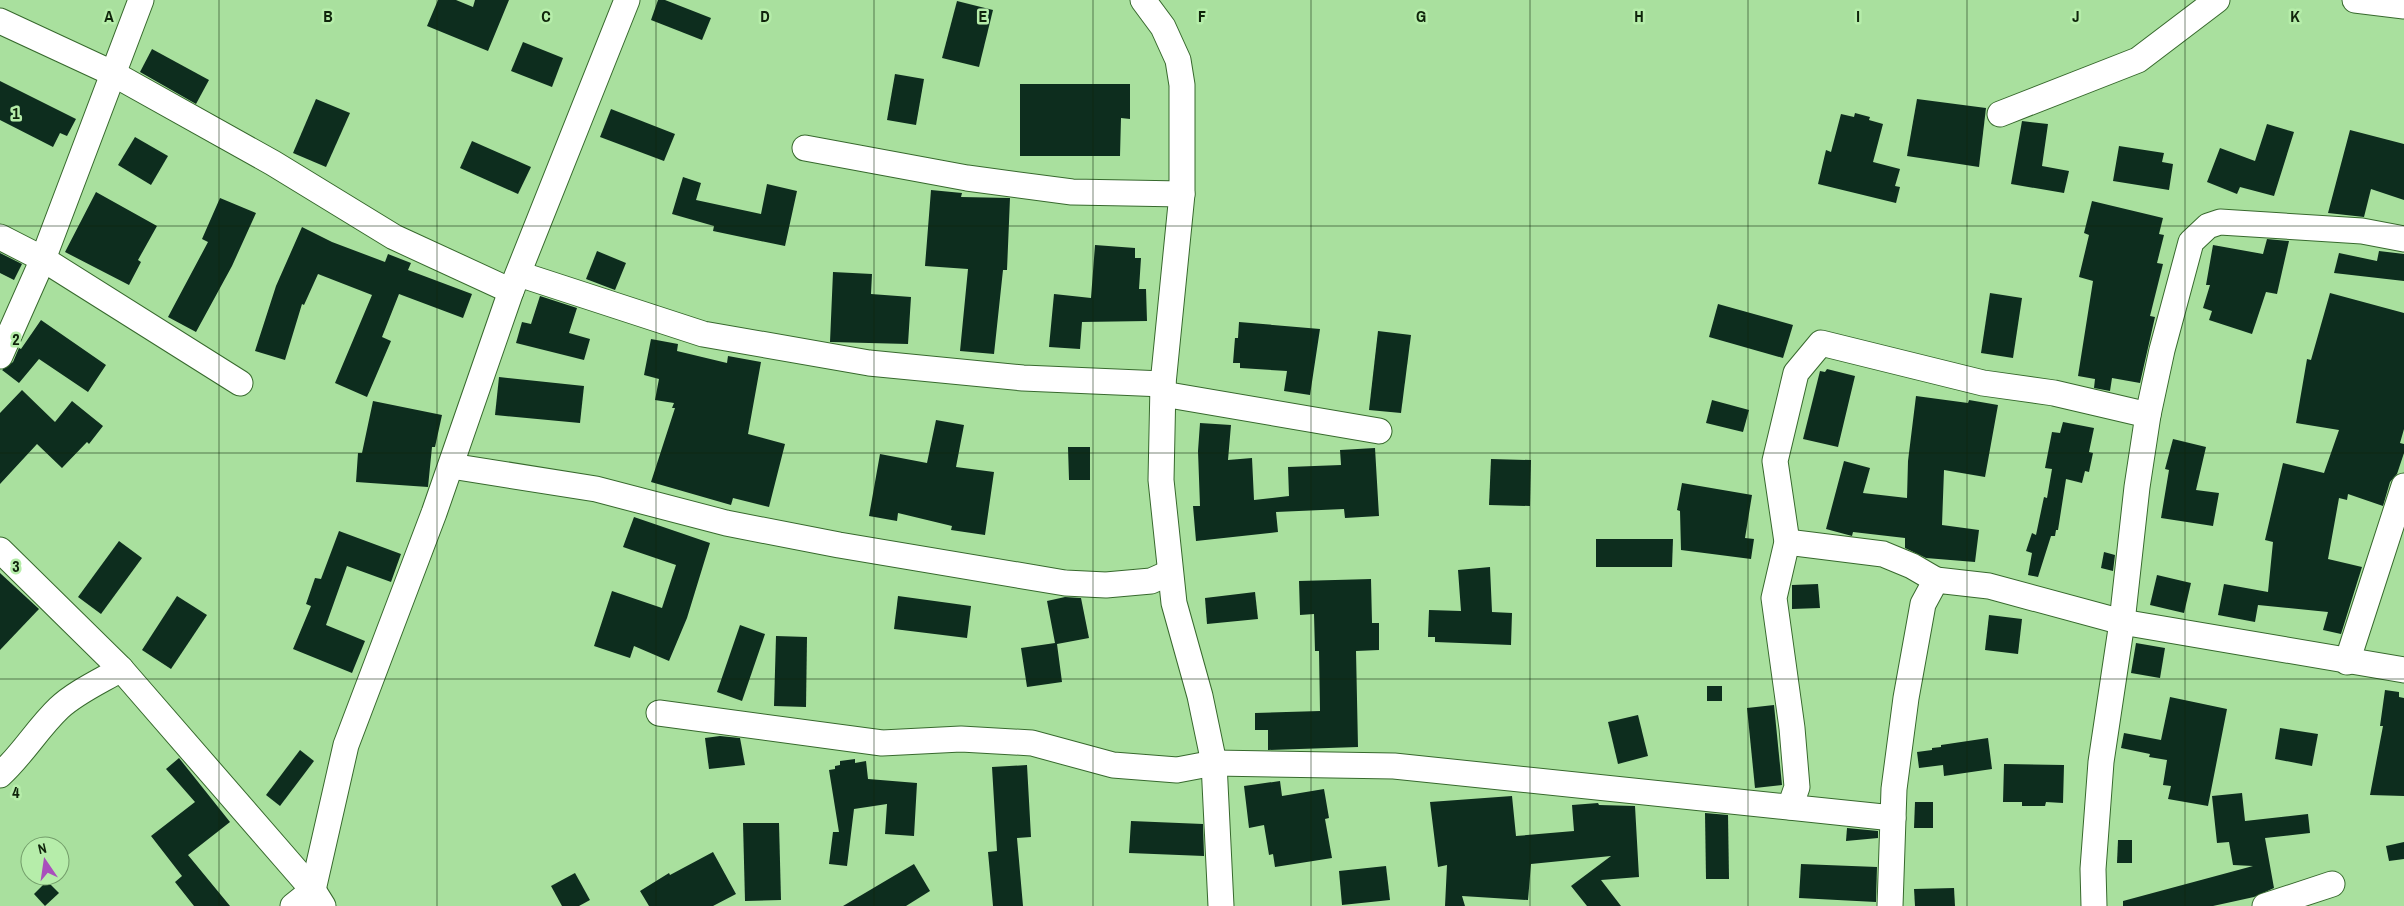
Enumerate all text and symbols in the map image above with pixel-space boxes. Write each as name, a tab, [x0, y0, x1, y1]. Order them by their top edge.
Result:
text: A	[104, 5, 114, 27]
text: B	[323, 5, 333, 27]
text: C	[541, 5, 551, 27]
text: D	[760, 5, 770, 27]
text: E	[979, 5, 988, 27]
text: F	[1198, 5, 1206, 27]
text: G	[1416, 5, 1426, 27]
text: H	[1634, 5, 1644, 27]
text: I	[1856, 5, 1860, 27]
text: J	[2072, 5, 2080, 27]
text: K	[2290, 5, 2300, 27]
text: 1	[12, 102, 20, 124]
text: 2	[12, 328, 20, 350]
text: 3	[12, 555, 20, 577]
text: 4	[12, 781, 20, 803]
north arrow	[20, 836, 70, 886]
text: N	[36, 839, 48, 858]

